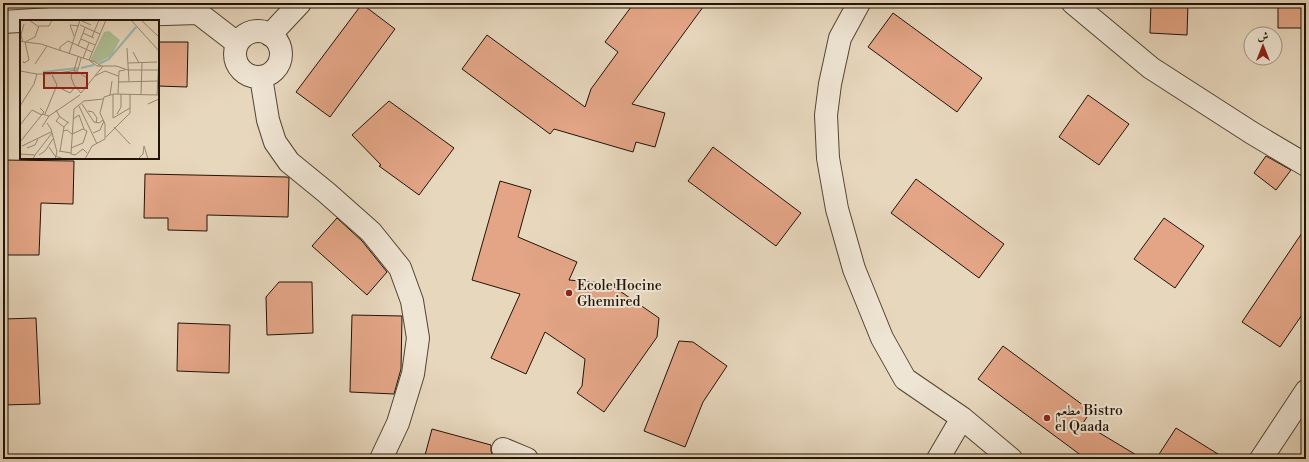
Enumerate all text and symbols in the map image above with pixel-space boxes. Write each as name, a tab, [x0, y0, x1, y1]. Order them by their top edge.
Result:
inset map	[20, 20, 159, 159]
north arrow	[1243, 26, 1283, 66]
text: ش	[1258, 30, 1269, 44]
place label: Ecole Hocine Ghemired	[577, 277, 662, 311]
marker: Ecole Hocine Ghemired	[564, 288, 574, 298]
place label: مطعم Bistro el Qaada	[1055, 402, 1123, 436]
marker: مطعم Bistro el Qaada	[1042, 413, 1052, 423]

